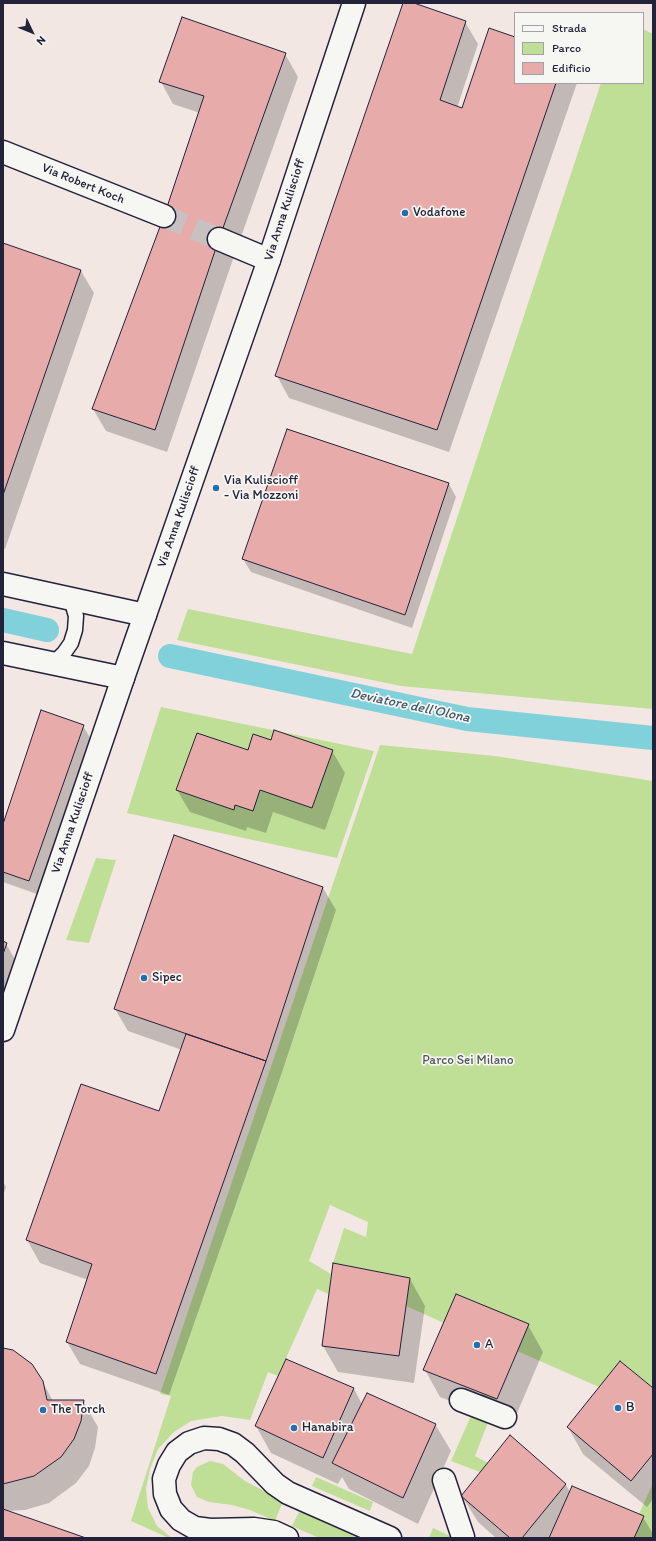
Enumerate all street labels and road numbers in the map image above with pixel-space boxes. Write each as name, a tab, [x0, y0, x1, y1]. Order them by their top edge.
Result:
street label: Via Anna Kuliscioff	[261, 157, 309, 263]
street label: Via Robert Koch	[39, 160, 127, 208]
street label: Via Anna Kuliscioff	[154, 464, 204, 570]
street label: Via Anna Kuliscioff	[48, 770, 98, 876]

